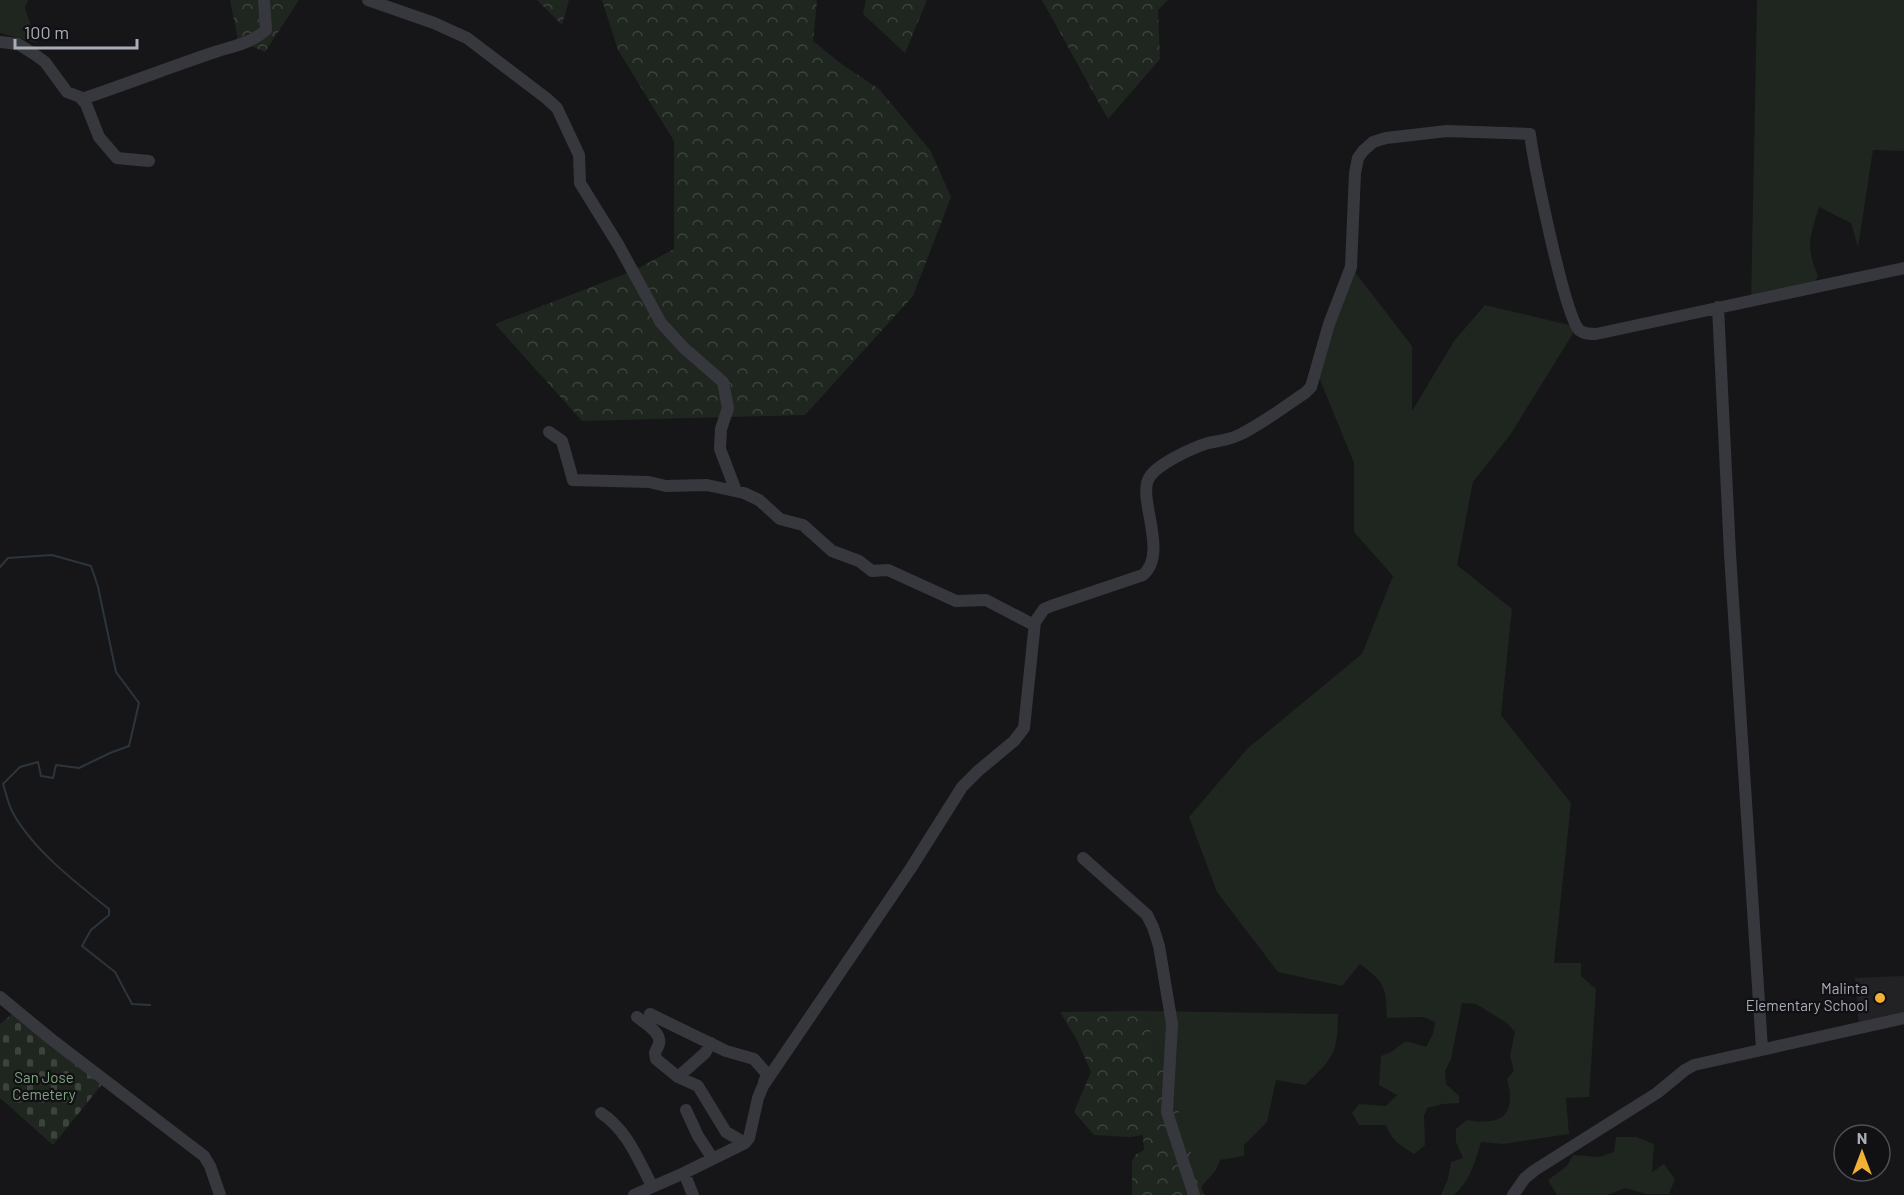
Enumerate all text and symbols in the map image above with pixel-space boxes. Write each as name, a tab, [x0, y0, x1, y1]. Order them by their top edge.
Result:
scale bar	[15, 12, 136, 50]
text: 100 m	[24, 21, 69, 43]
place label: Malinta Elementary School	[1746, 979, 1868, 1014]
marker: Malinta Elementary School	[1873, 991, 1887, 1005]
park label: San Jose Cemetery	[12, 1068, 76, 1103]
north arrow	[1832, 1123, 1892, 1183]
text: N	[1857, 1128, 1867, 1147]

